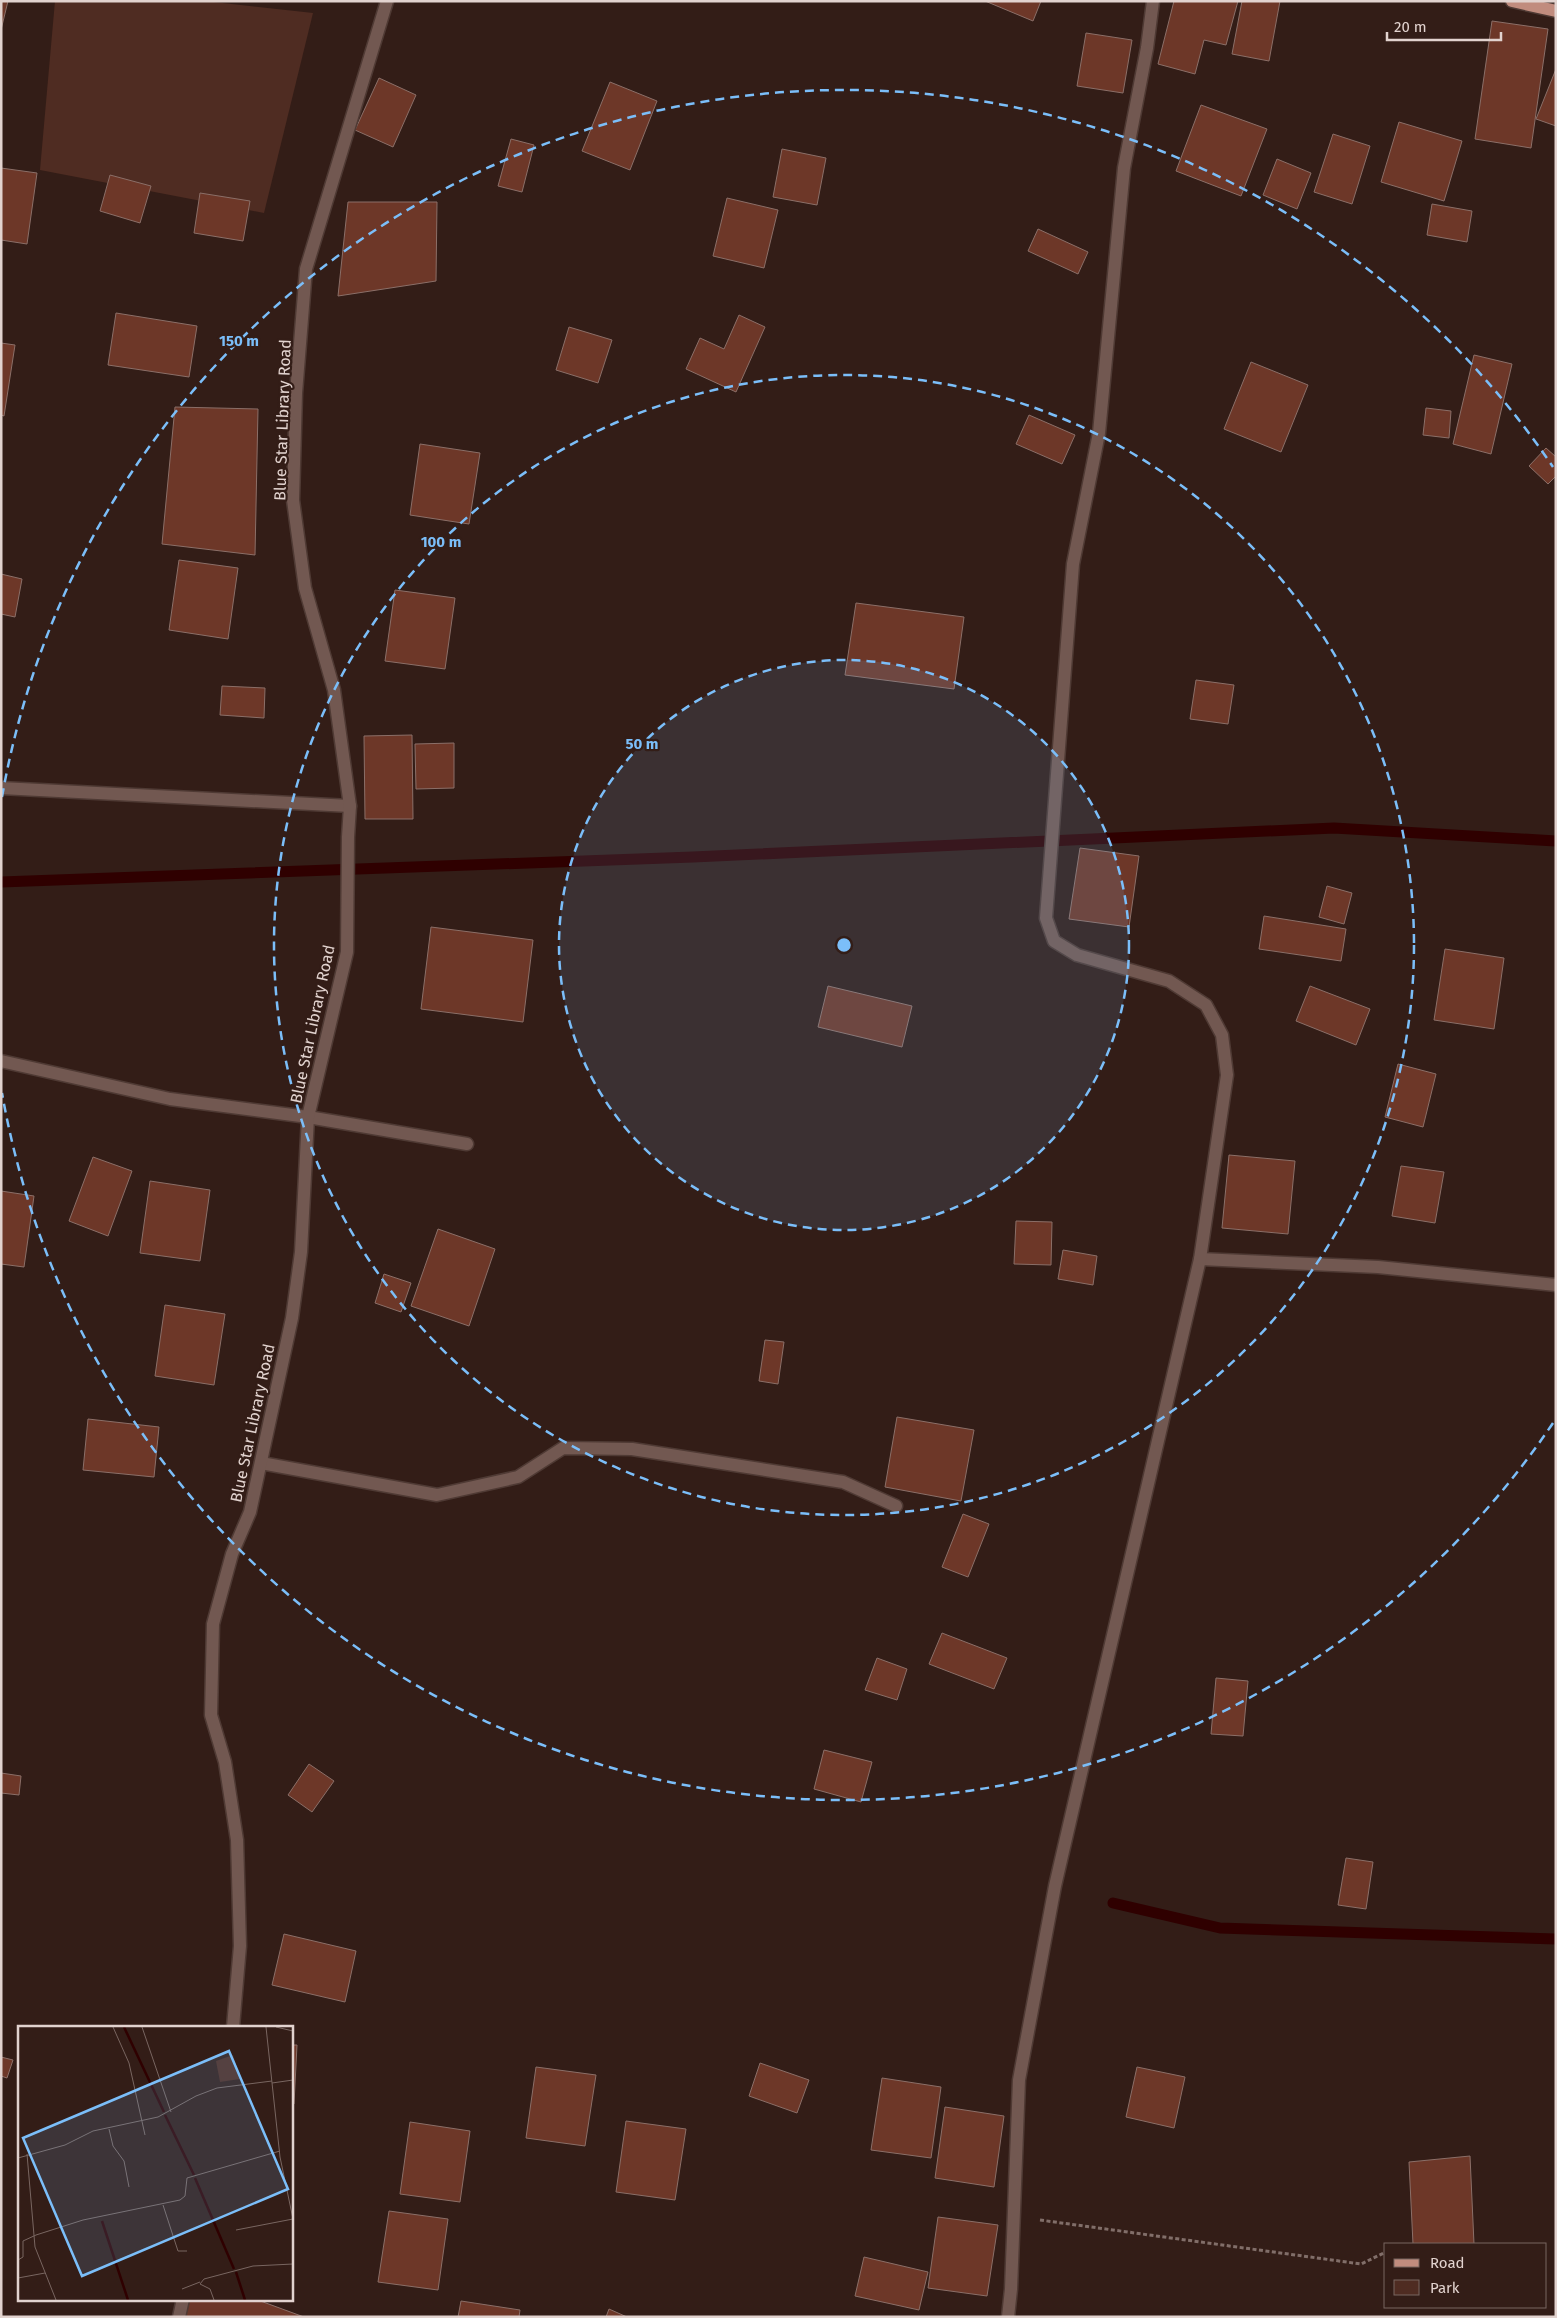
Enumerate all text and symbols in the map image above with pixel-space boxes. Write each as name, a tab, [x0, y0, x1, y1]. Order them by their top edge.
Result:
scale bar	[1387, 10, 1501, 42]
text: 20 m	[1394, 18, 1427, 36]
text: 150 m	[219, 332, 259, 350]
street label: Blue Star Library Road	[270, 339, 295, 501]
text: 100 m	[421, 533, 461, 551]
text: 50 m	[625, 735, 659, 753]
centre of rings	[835, 936, 853, 954]
street label: Blue Star Library Road	[286, 943, 339, 1105]
street label: Blue Star Library Road	[226, 1342, 279, 1504]
inset map	[18, 2026, 292, 2300]
legend	[1384, 2243, 1547, 2308]
text: Road	[1430, 2254, 1465, 2272]
text: Park	[1430, 2279, 1460, 2297]

